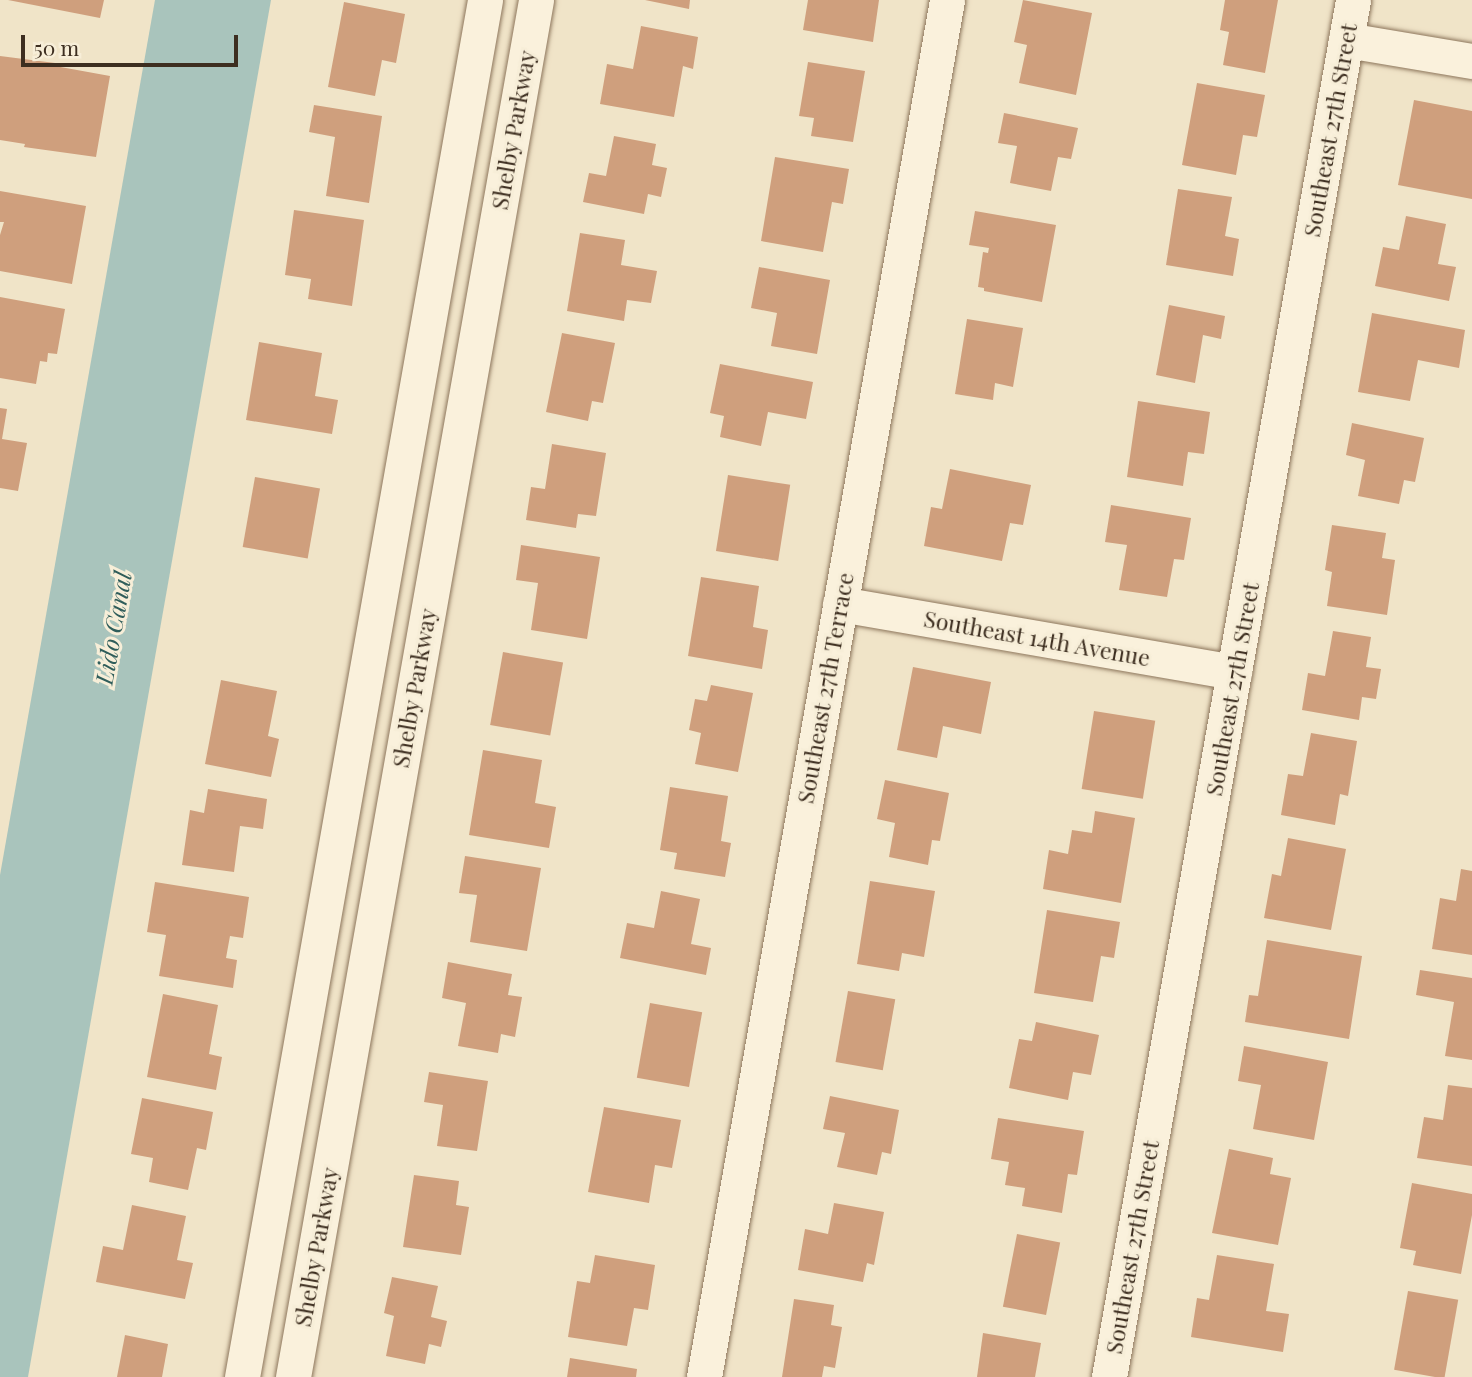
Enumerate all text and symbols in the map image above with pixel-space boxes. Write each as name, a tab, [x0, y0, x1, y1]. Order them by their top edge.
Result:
scale bar	[24, 21, 242, 65]
street label: Southeast 27th Street	[1298, 21, 1362, 239]
text: 50 m	[34, 33, 79, 61]
street label: Shelby Parkway	[485, 48, 541, 212]
water label: Lido Canal	[89, 569, 137, 687]
street label: Southeast 27th Terrace	[791, 570, 859, 806]
street label: Southeast 27th Street	[1200, 580, 1264, 798]
street label: Southeast 14th Avenue	[921, 604, 1153, 672]
street label: Shelby Parkway	[386, 606, 442, 770]
street label: Southeast 27th Street	[1100, 1138, 1164, 1356]
street label: Shelby Parkway	[288, 1165, 344, 1329]

